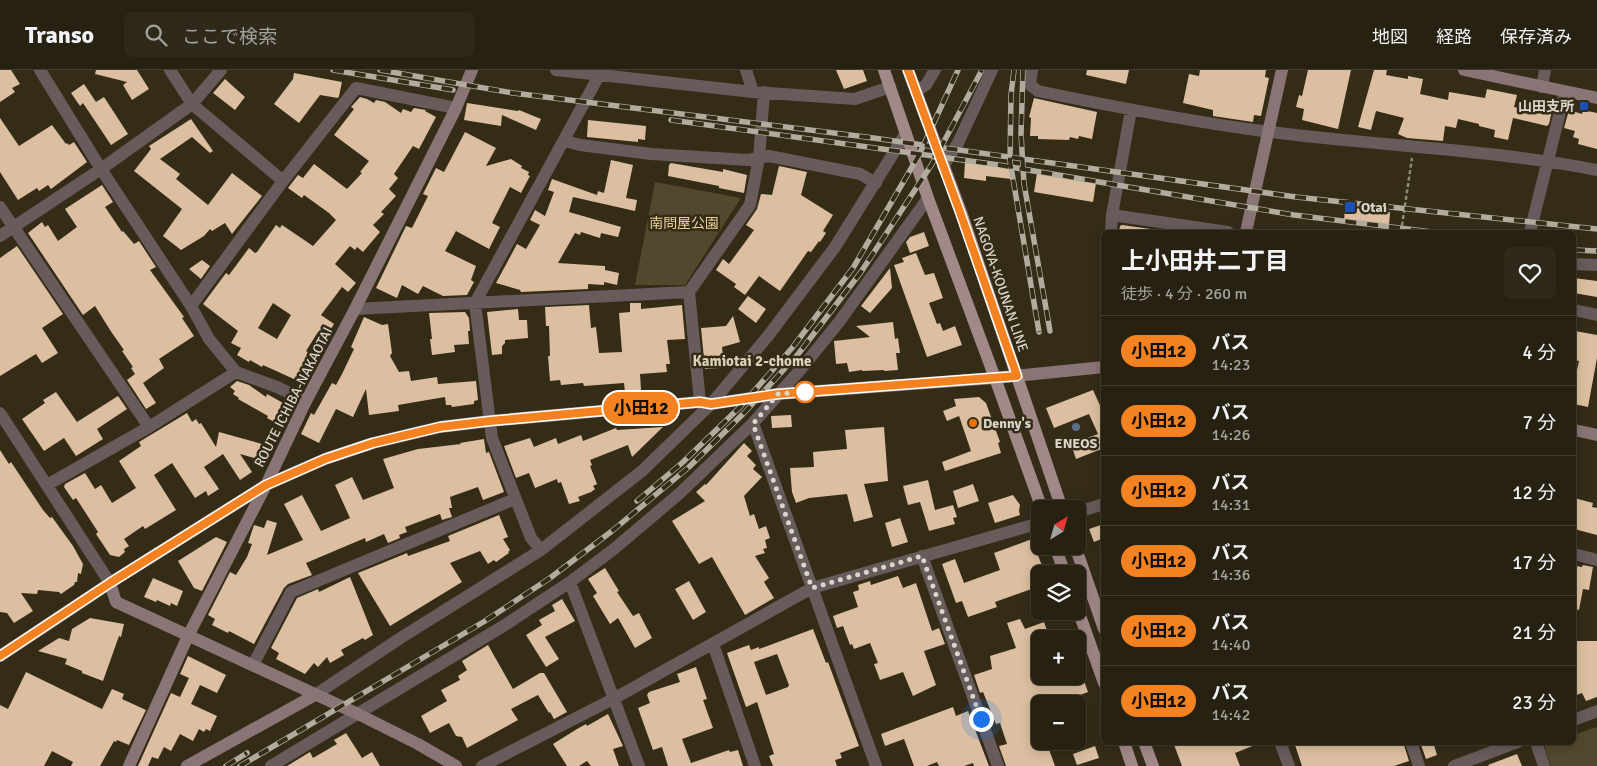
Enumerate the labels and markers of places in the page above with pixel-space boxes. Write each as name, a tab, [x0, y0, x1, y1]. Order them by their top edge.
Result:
place label: 山田支所	[1518, 98, 1574, 115]
marker: 山田支所	[1578, 100, 1590, 112]
place label: Otai	[1361, 199, 1387, 216]
marker: Otai	[1343, 200, 1357, 214]
unlabelled marker	[794, 381, 816, 403]
place label: Denny's	[983, 415, 1031, 432]
marker: Denny's	[967, 417, 979, 429]
marker: ENEOS	[1070, 421, 1082, 433]
place label: ENEOS	[1055, 435, 1098, 452]

